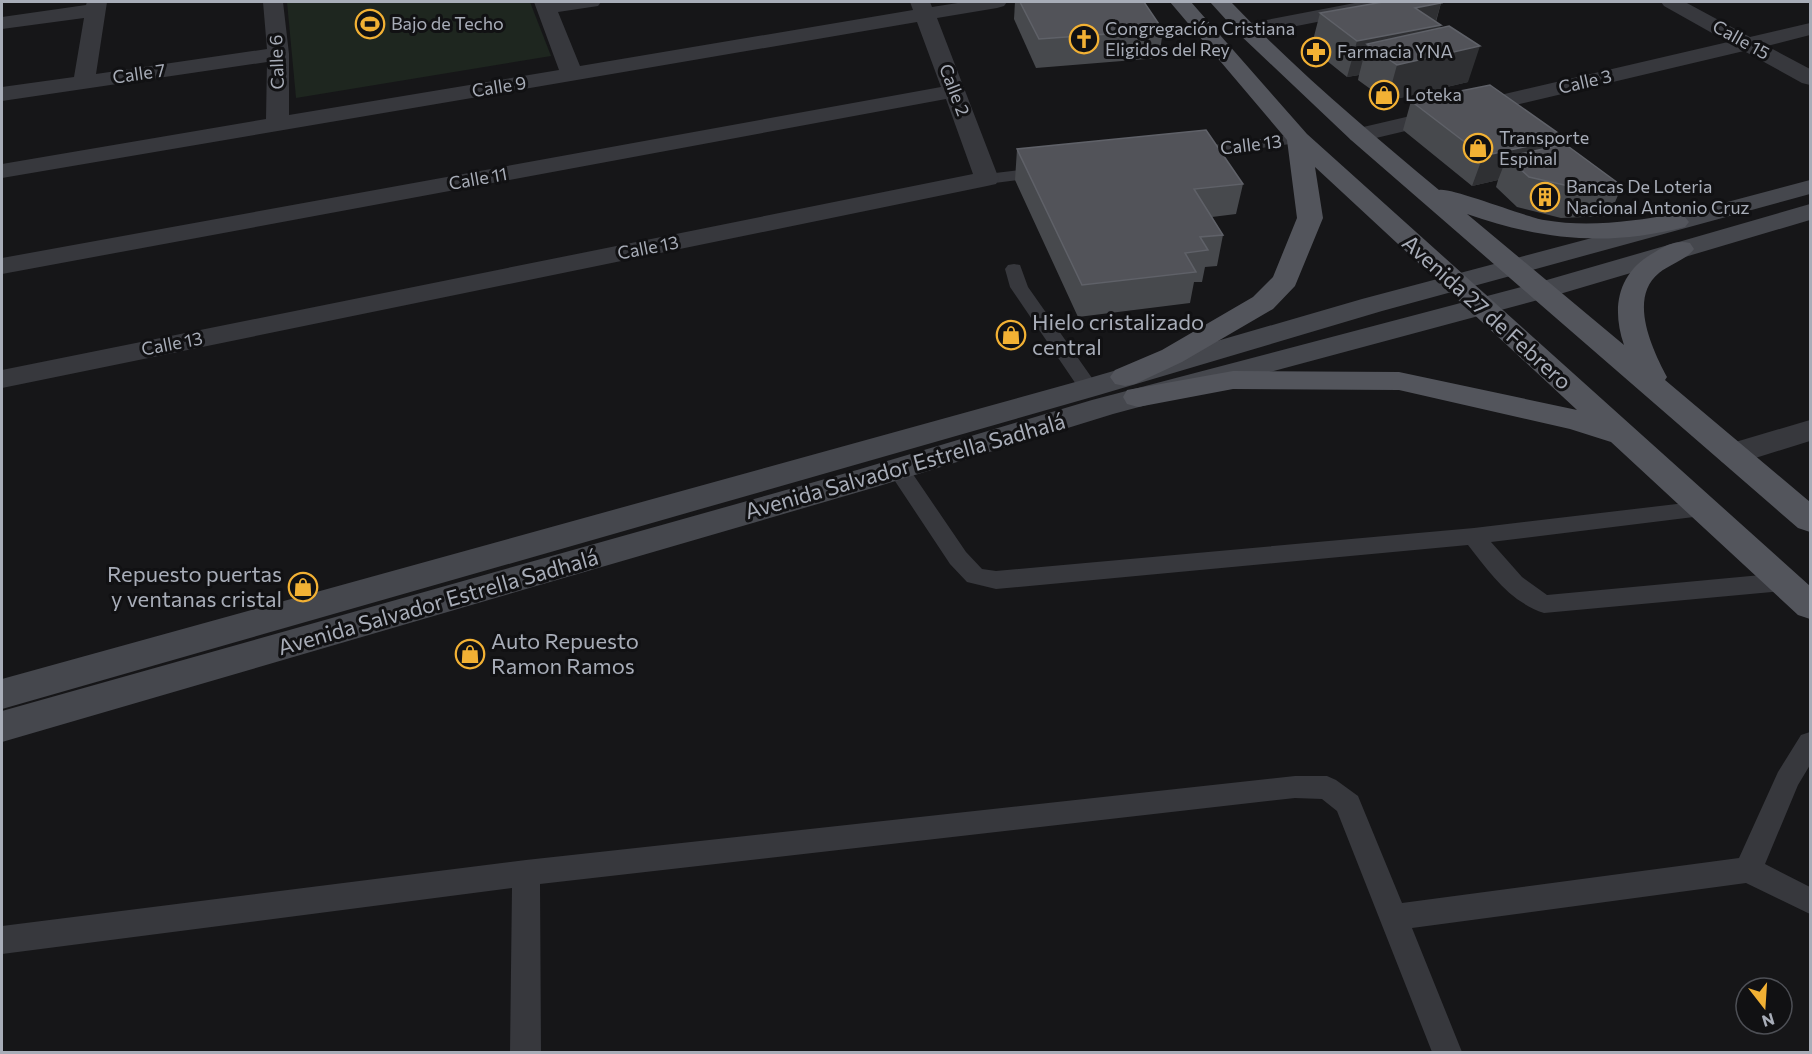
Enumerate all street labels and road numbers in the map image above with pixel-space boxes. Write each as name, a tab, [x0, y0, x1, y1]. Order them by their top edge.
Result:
street label: Calle 15	[1709, 15, 1774, 64]
street label: Calle 6	[264, 34, 288, 90]
street label: Calle 7	[111, 58, 167, 88]
street label: Calle 2	[935, 61, 975, 119]
street label: Calle 3	[1556, 64, 1614, 98]
street label: Calle 9	[470, 71, 528, 101]
street label: Calle 13	[1219, 129, 1283, 159]
street label: Calle 11	[447, 162, 509, 194]
street label: Avenida 27 de Febrero	[1397, 229, 1577, 395]
street label: Calle 13	[615, 230, 680, 264]
street label: Calle 13	[139, 326, 204, 360]
street label: Avenida Salvador Estrella Sadhalá	[742, 407, 1068, 524]
street label: Avenida Salvador Estrella Sadhalá	[275, 543, 601, 660]

